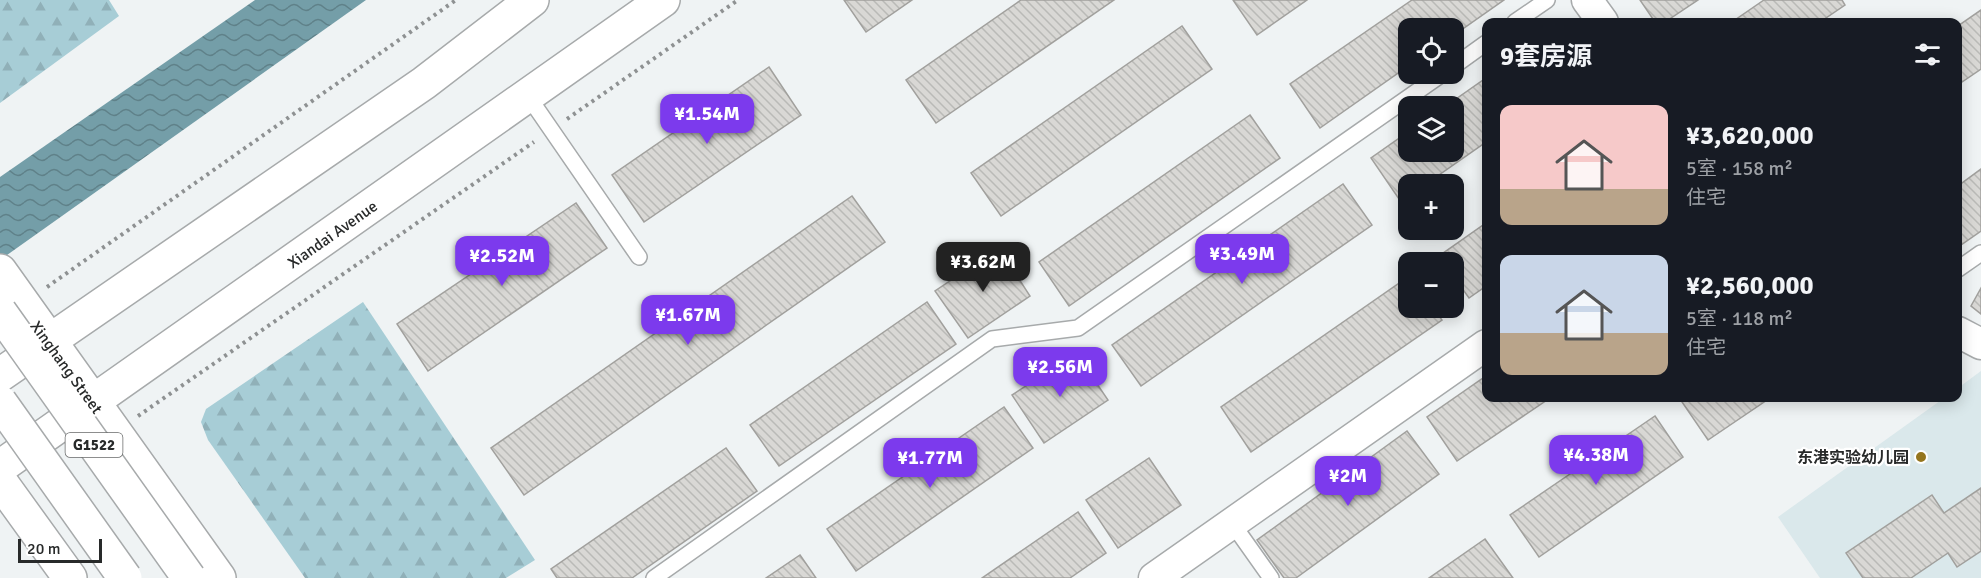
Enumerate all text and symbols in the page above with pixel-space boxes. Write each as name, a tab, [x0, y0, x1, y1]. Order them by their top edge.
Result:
map controls	[1398, 18, 1464, 318]
button: locate	[1398, 18, 1464, 84]
icon: filters	[1911, 38, 1944, 71]
text: 9套房源	[1500, 41, 1592, 73]
pin: ¥1.54M	[658, 94, 756, 145]
button: layers	[1398, 96, 1464, 162]
text: ¥1.54M	[674, 101, 740, 126]
text: ¥3,620,000	[1686, 120, 1814, 152]
icon: home	[1548, 129, 1620, 201]
text: 5室 · 158 m²	[1686, 156, 1793, 181]
button: +	[1398, 174, 1464, 240]
text: 住宅	[1686, 185, 1726, 210]
street label: Xiandai Avenue	[284, 196, 381, 273]
pin: ¥3.49M	[1193, 234, 1291, 285]
pin: ¥2.52M	[453, 236, 551, 287]
text: ¥3.49M	[1209, 241, 1275, 266]
pin: ¥3.62M	[934, 242, 1032, 293]
text: ¥2.52M	[469, 243, 535, 268]
text: ¥3.62M	[950, 249, 1016, 274]
button: −	[1398, 252, 1464, 318]
text: ¥2,560,000	[1686, 270, 1814, 302]
icon: home	[1548, 279, 1620, 351]
pin: ¥1.67M	[639, 295, 737, 346]
text: ¥1.67M	[655, 302, 721, 327]
text: 5室 · 118 m²	[1686, 306, 1793, 331]
street label: Xinghang Street	[26, 317, 107, 418]
text: 住宅	[1686, 335, 1726, 360]
pin: ¥2.56M	[1011, 347, 1109, 398]
text: ¥2.56M	[1027, 354, 1093, 379]
road number: G1522	[66, 433, 122, 457]
pin: ¥4.38M	[1547, 435, 1645, 486]
pin: ¥1.77M	[881, 438, 979, 489]
text: ¥4.38M	[1563, 442, 1629, 467]
text: ¥1.77M	[897, 445, 963, 470]
place label: 东港实验幼儿园	[1797, 448, 1909, 468]
marker: 东港实验幼儿园	[1914, 450, 1928, 464]
pin: ¥2M	[1319, 456, 1377, 507]
text: ¥2M	[1329, 463, 1367, 488]
scale bar	[18, 536, 102, 564]
text: 20 m	[27, 539, 61, 559]

